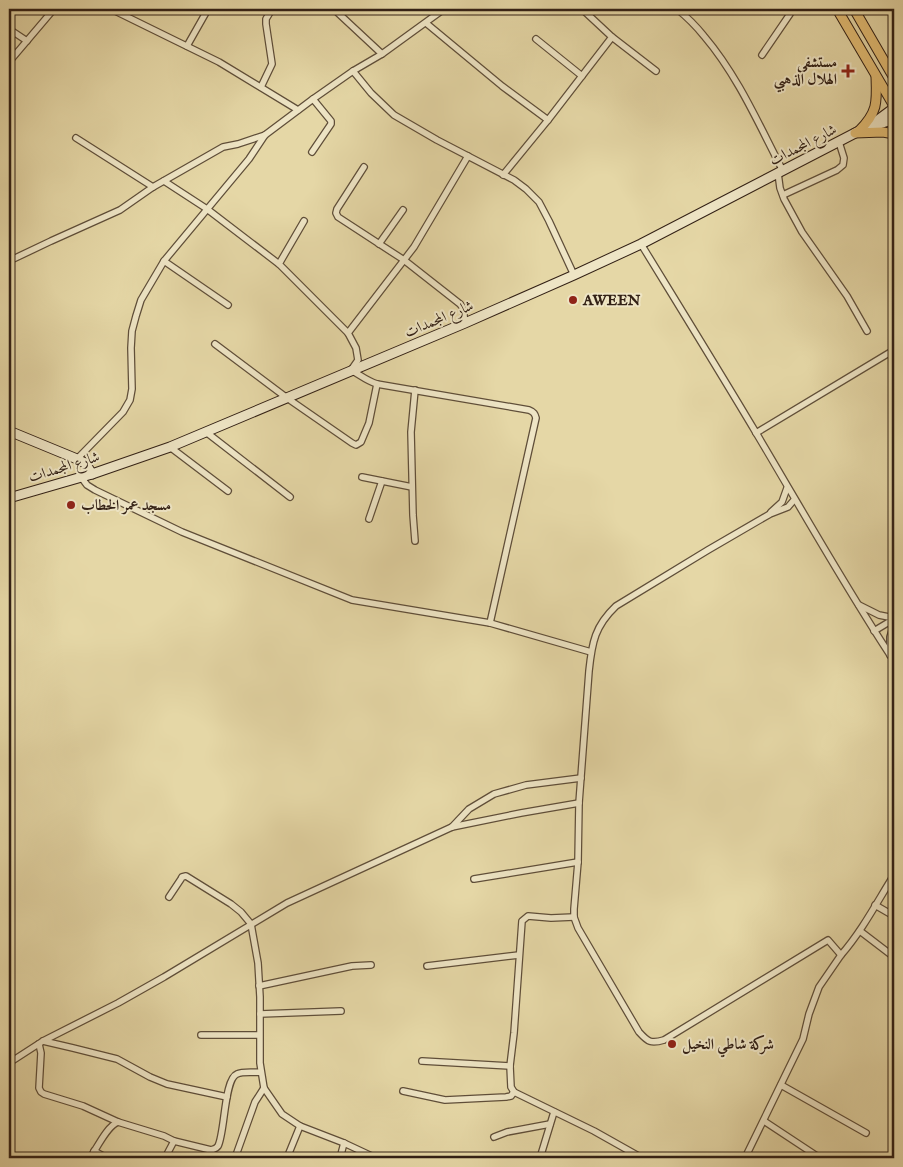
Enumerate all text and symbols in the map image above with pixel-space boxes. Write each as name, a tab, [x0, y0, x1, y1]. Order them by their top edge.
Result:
place label: مستشفى الهلال الذهبي	[774, 53, 837, 93]
marker: مستشفى الهلال الذهبي	[841, 64, 855, 78]
street label: شارع المجمدات	[766, 120, 841, 173]
place label: AWEEN	[582, 291, 641, 310]
marker: AWEEN	[567, 294, 579, 306]
street label: شارع المجمدات	[402, 296, 478, 345]
street label: شارع المجمدات	[26, 447, 103, 490]
place label: مسجد عمر الخطاب	[81, 496, 171, 515]
marker: مسجد عمر الخطاب	[65, 499, 77, 511]
place label: شركة شاطي النخيل	[682, 1035, 774, 1058]
marker: شركة شاطي النخيل	[666, 1038, 678, 1050]

